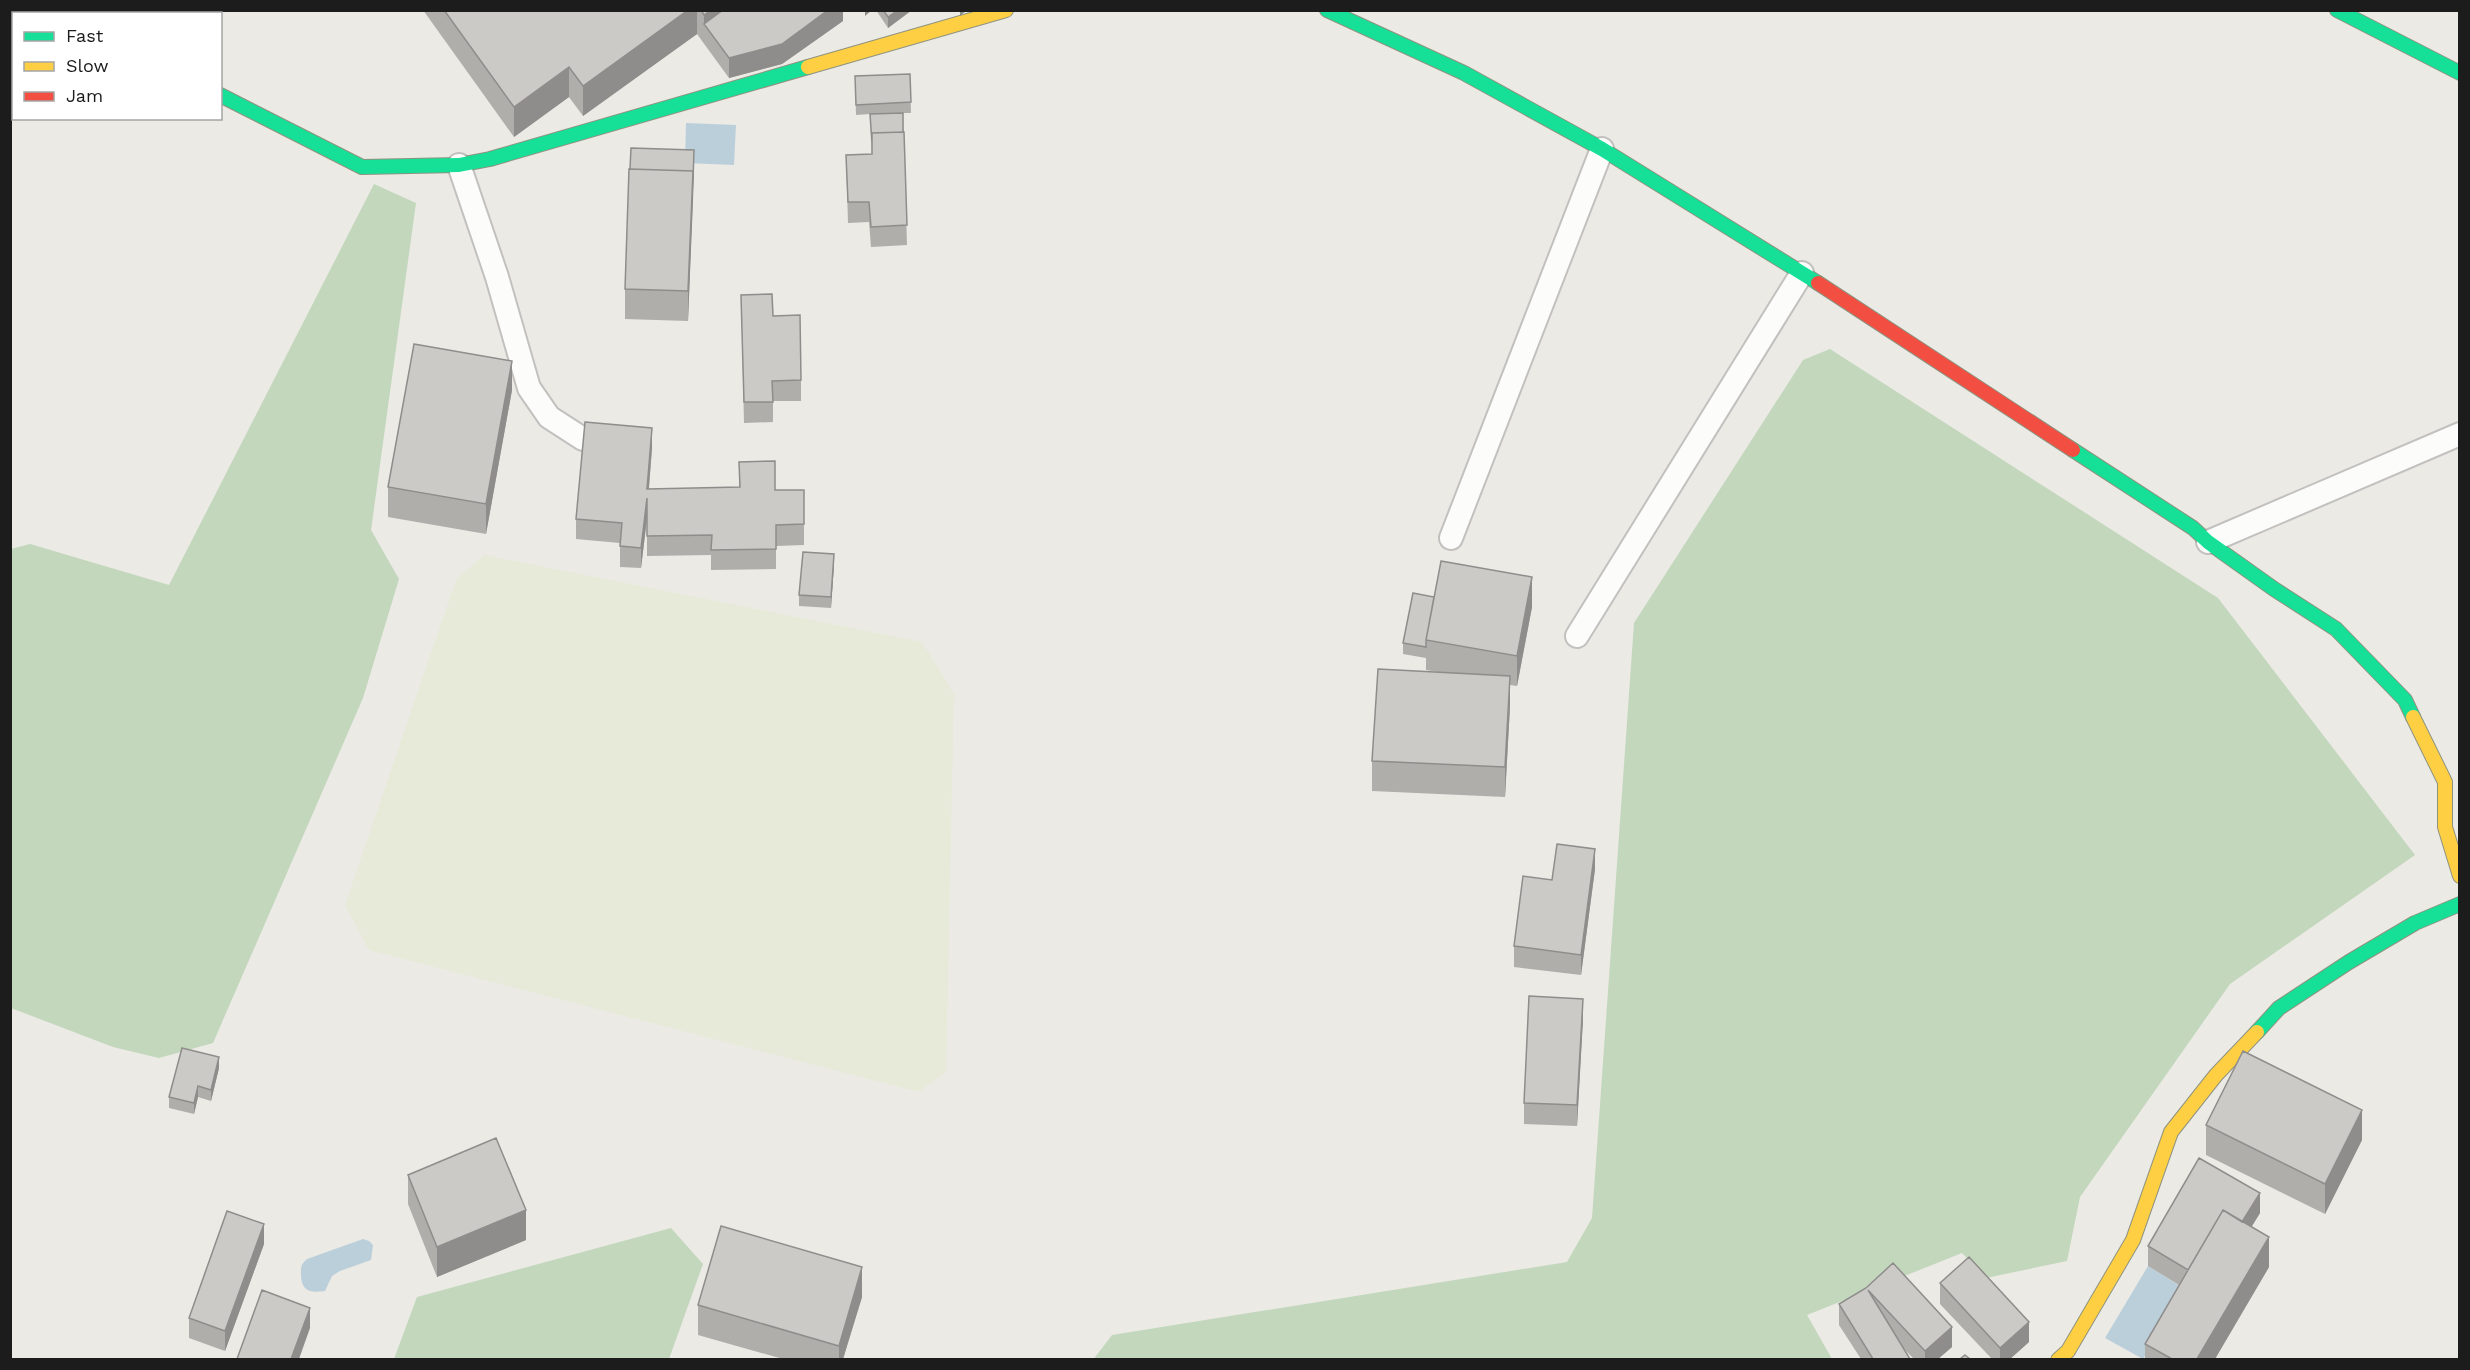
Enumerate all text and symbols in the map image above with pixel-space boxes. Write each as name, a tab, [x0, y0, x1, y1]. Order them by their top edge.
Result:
legend	[12, 12, 222, 120]
text: Fast	[66, 25, 104, 46]
text: Slow	[66, 55, 109, 76]
text: Jam	[66, 85, 103, 106]

